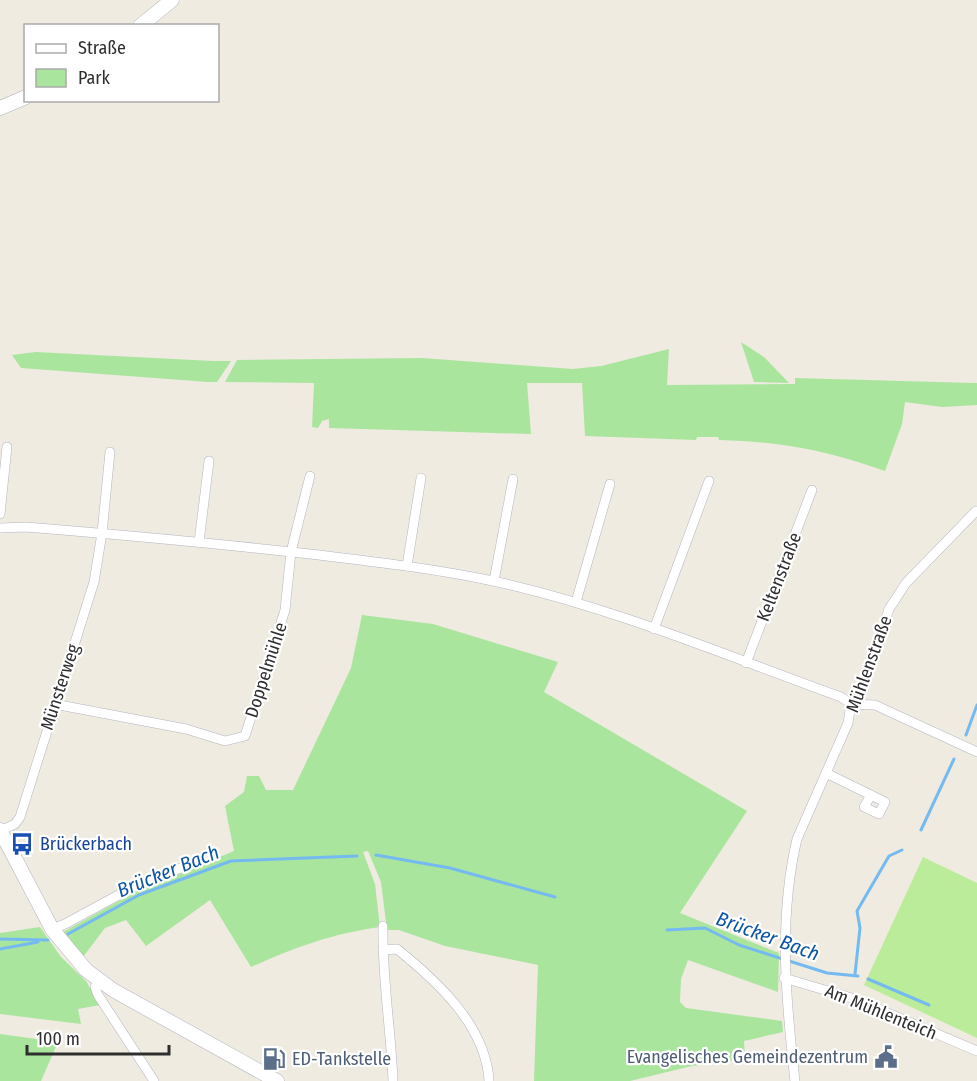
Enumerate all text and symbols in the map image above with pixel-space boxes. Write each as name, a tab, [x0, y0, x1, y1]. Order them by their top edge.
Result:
legend	[24, 24, 219, 102]
text: Straße	[78, 37, 126, 59]
text: Park	[78, 67, 111, 89]
street label: Keltenstraße	[752, 529, 806, 625]
street label: Mühlenstraße	[841, 613, 897, 715]
street label: Doppelmühle	[240, 619, 292, 720]
street label: Münsterweg	[36, 641, 84, 733]
bus stop icon: Brückerbach	[9, 831, 35, 857]
place label: Brückerbach	[40, 833, 132, 855]
water label: Brücker Bach	[113, 840, 223, 902]
water label: Brücker Bach	[713, 906, 823, 966]
street label: Am Mühlenteich	[822, 980, 940, 1044]
scale bar	[27, 1018, 170, 1056]
text: 100 m	[36, 1028, 80, 1050]
public building icon: Evangelisches Gemeindezentrum	[873, 1044, 899, 1070]
fuel station icon: ED-Tankstelle	[261, 1046, 287, 1072]
place label: Evangelisches Gemeindezentrum	[627, 1046, 868, 1068]
place label: ED-Tankstelle	[292, 1048, 391, 1070]

